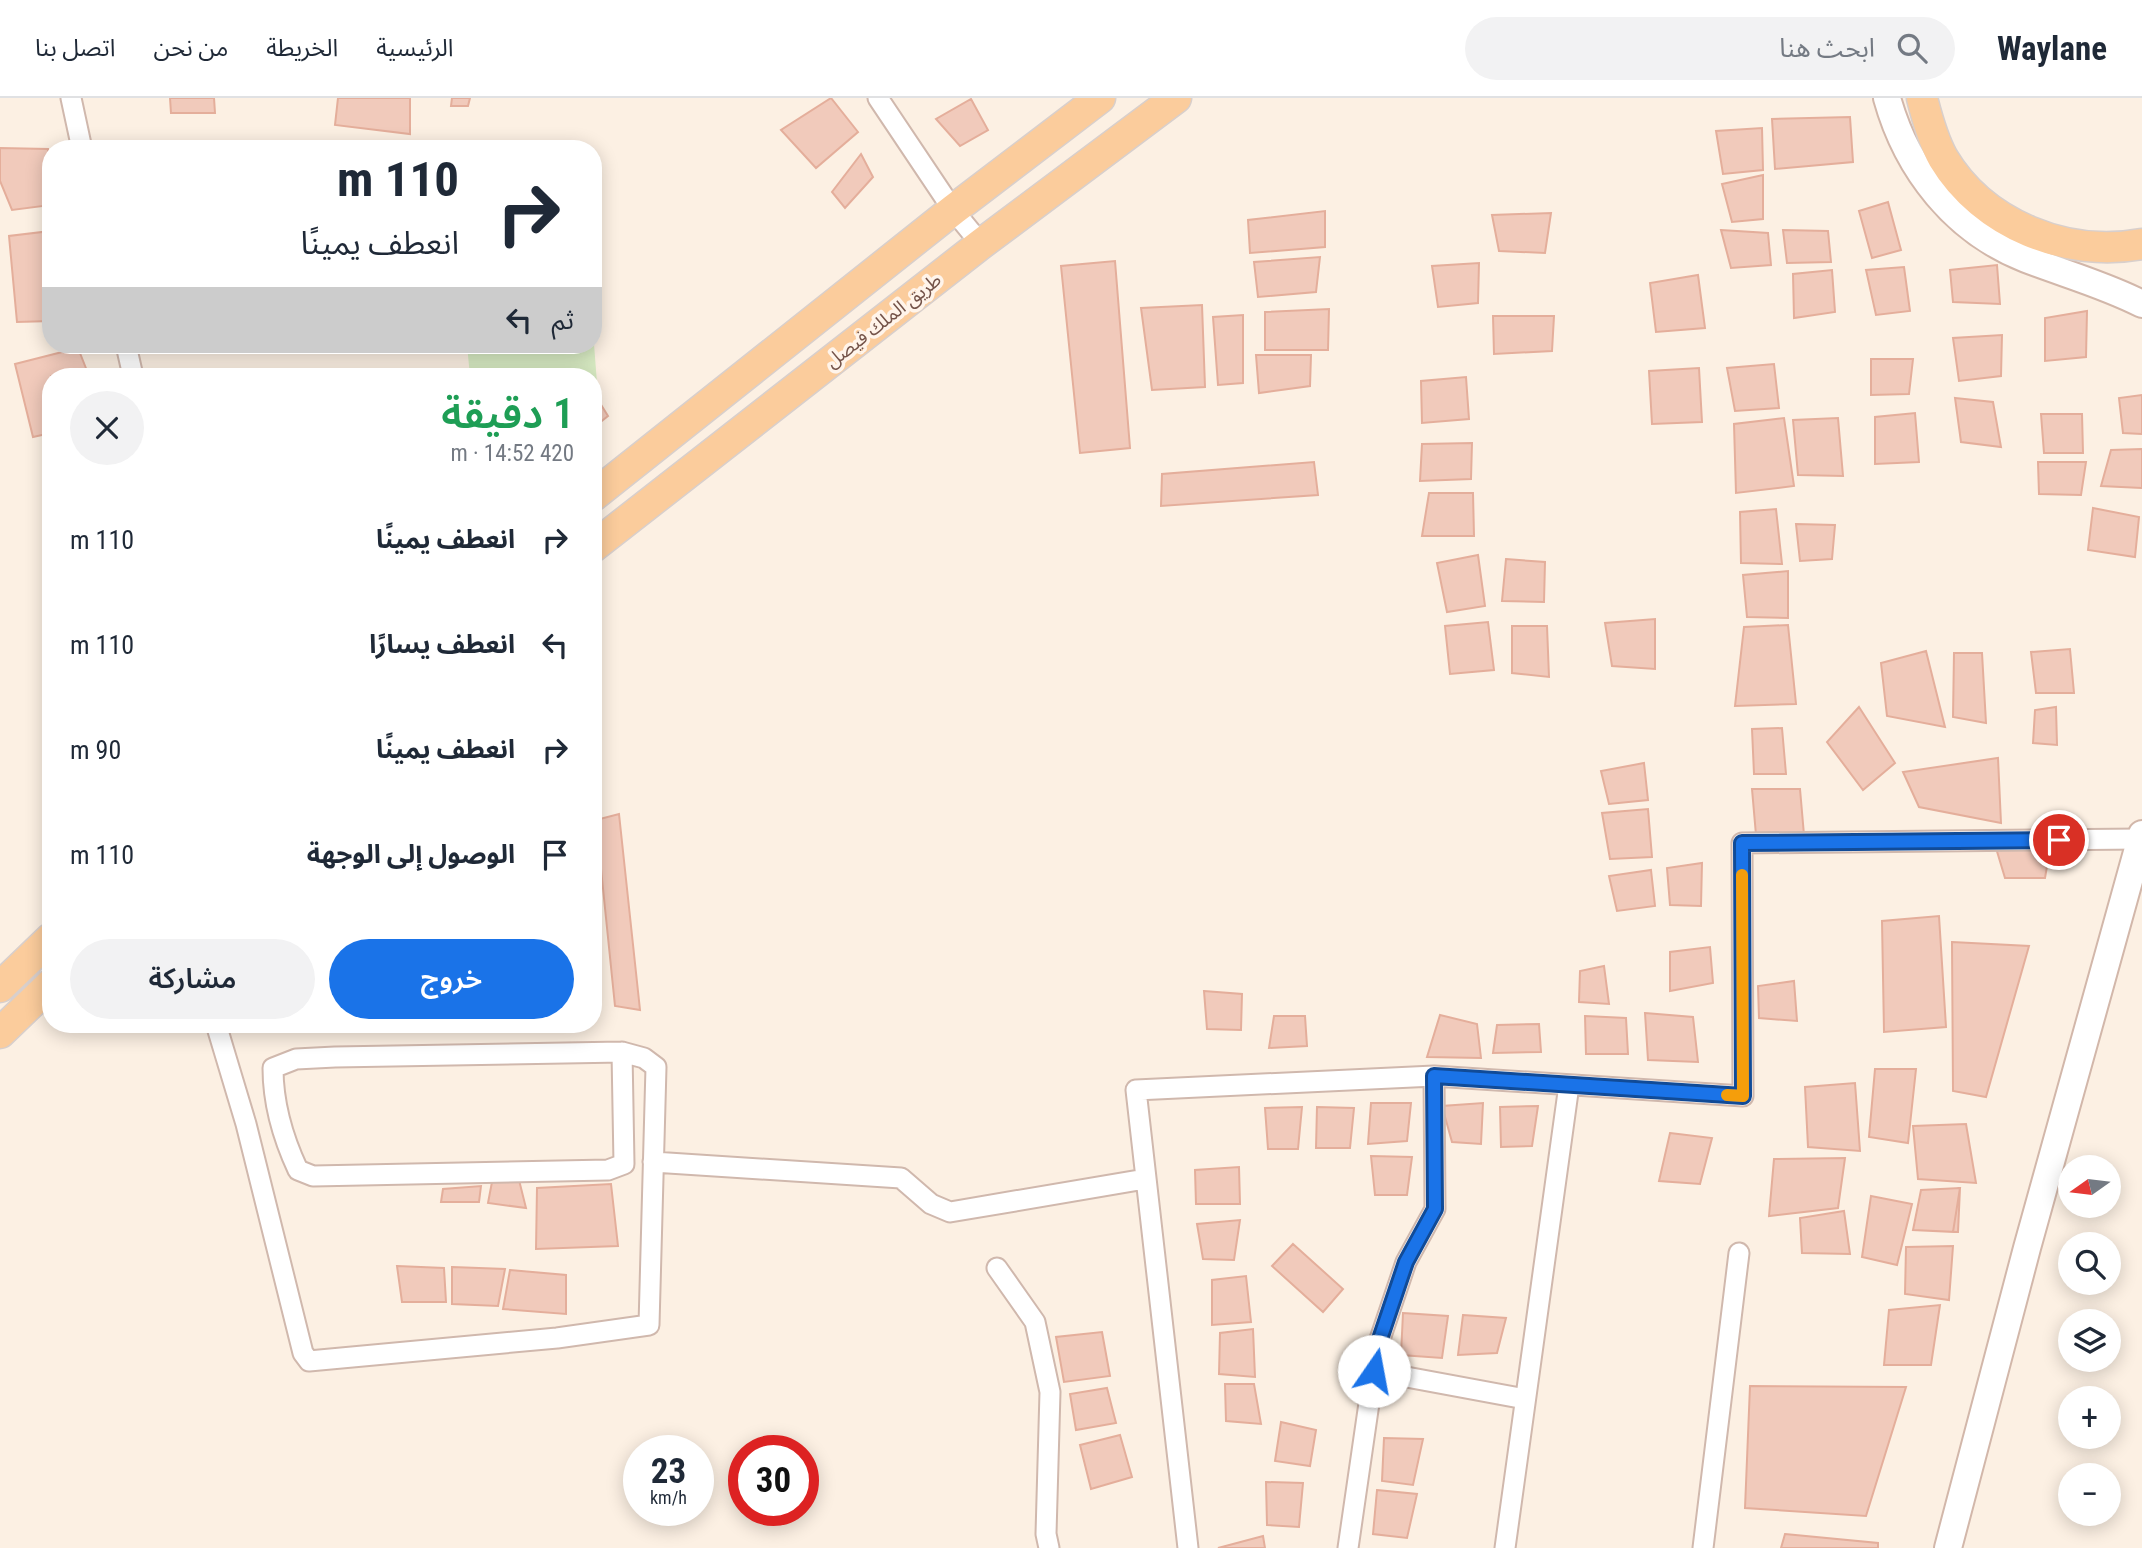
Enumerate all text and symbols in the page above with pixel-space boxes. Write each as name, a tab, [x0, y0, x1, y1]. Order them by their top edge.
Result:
search box	[1465, 17, 1955, 80]
icon: search	[1893, 29, 1931, 67]
text: Waylane	[1997, 29, 2107, 68]
text: ابحث هنا	[1779, 33, 1875, 63]
text: اتصل بنا	[35, 34, 115, 62]
text: من نحن	[153, 34, 228, 62]
text: الخريطة	[266, 34, 338, 62]
text: الرئيسية	[376, 34, 453, 62]
text: 110 m	[337, 151, 459, 208]
icon: right	[483, 168, 574, 259]
text: انعطف يمينًا	[301, 224, 459, 262]
street label: طريق الملك فيصل	[821, 268, 946, 373]
icon: left	[500, 301, 538, 339]
text: ثم	[552, 305, 574, 335]
text: 1 دقيقة	[441, 389, 574, 438]
button: close	[70, 391, 144, 465]
text: 420 m · 14:52	[450, 440, 574, 467]
icon: right	[536, 521, 574, 559]
text: انعطف يمينًا	[376, 524, 515, 554]
text: 110 m	[70, 525, 134, 555]
icon: left	[536, 626, 574, 664]
text: انعطف يسارًا	[369, 629, 515, 659]
text: 110 m	[70, 630, 134, 660]
icon: right	[536, 731, 574, 769]
text: انعطف يمينًا	[376, 734, 515, 764]
text: 90 m	[70, 735, 121, 765]
pin	[2029, 810, 2089, 870]
icon: arrive	[2040, 821, 2078, 859]
icon: arrive	[536, 836, 574, 874]
text: الوصول إلى الوجهة	[307, 839, 515, 869]
text: 110 m	[70, 840, 134, 870]
button: مشاركة	[70, 939, 315, 1019]
button: خروج	[329, 939, 574, 1019]
north arrow	[2058, 1155, 2121, 1218]
map controls	[2058, 1155, 2121, 1526]
button: search	[2058, 1232, 2121, 1295]
button: layers	[2058, 1309, 2121, 1372]
position arrow	[1337, 1334, 1411, 1408]
button: +	[2058, 1386, 2121, 1449]
speed limit sign: 30	[728, 1435, 819, 1526]
text: 23	[651, 1451, 686, 1492]
button: −	[2058, 1463, 2121, 1526]
text: km/h	[650, 1487, 687, 1508]

